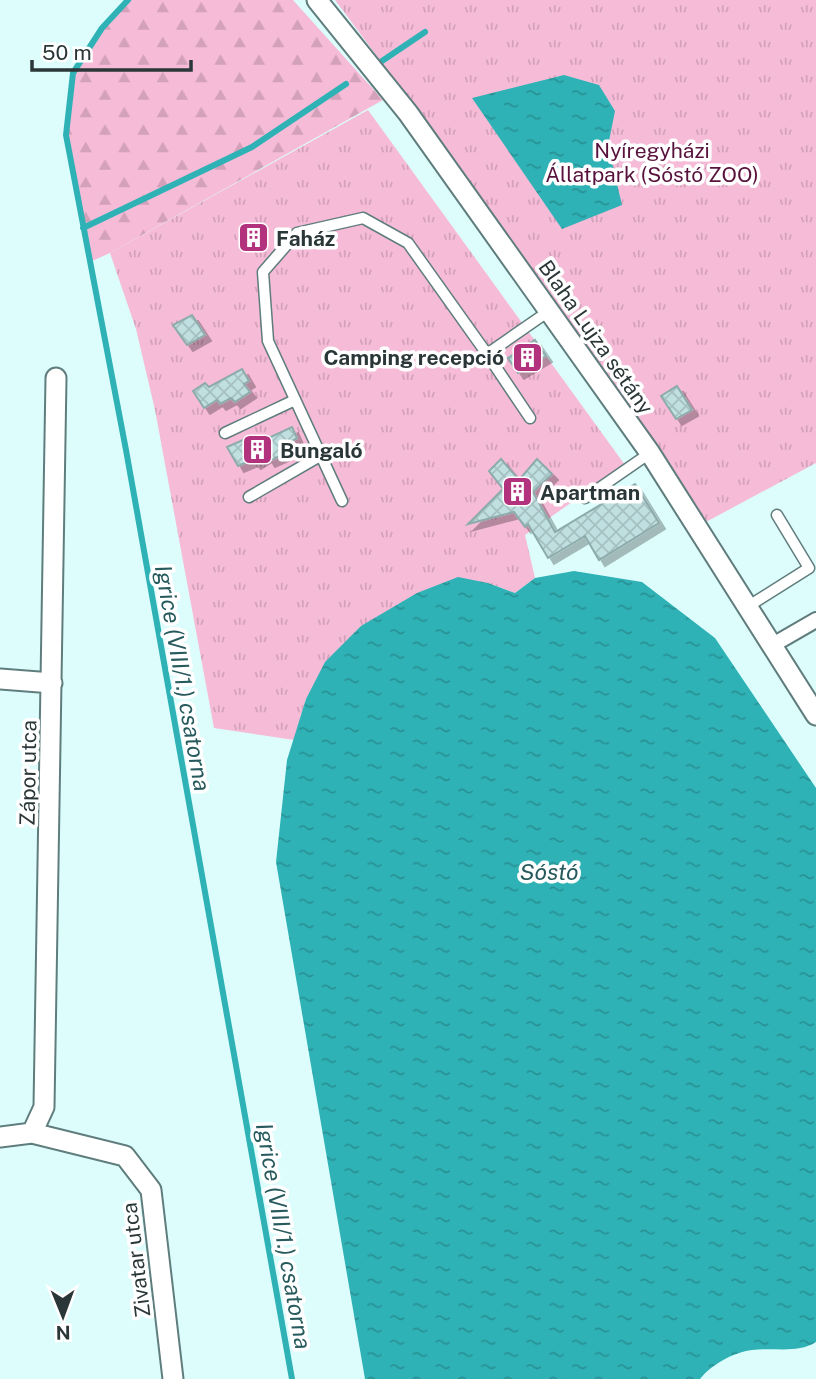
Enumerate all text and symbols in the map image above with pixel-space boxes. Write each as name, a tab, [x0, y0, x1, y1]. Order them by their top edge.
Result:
scale bar	[32, 28, 191, 72]
text: 50 m	[42, 40, 92, 65]
park label: Nyíregyházi Állatpark (Sóstó ZOO)	[545, 138, 759, 187]
building icon: Faház	[236, 221, 270, 255]
place label: Faház	[276, 226, 335, 251]
street label: Blaha Lujza sétány	[533, 255, 659, 419]
building icon: Camping recepció	[510, 340, 544, 374]
place label: Camping recepció	[324, 345, 504, 370]
building icon: Bungaló	[240, 433, 274, 467]
place label: Bungaló	[280, 438, 363, 463]
building icon: Apartman	[500, 475, 534, 509]
place label: Apartman	[540, 480, 640, 505]
water label: Igrice (VIII/1.) csatorna	[150, 563, 216, 793]
street label: Zápor utca	[15, 720, 41, 826]
water label: Sóstó	[519, 858, 579, 885]
water label: Igrice (VIII/1.) csatorna	[251, 1121, 317, 1351]
street label: Zivatar utca	[117, 1201, 155, 1319]
north arrow	[28, 1281, 98, 1351]
text: N	[56, 1322, 71, 1344]

